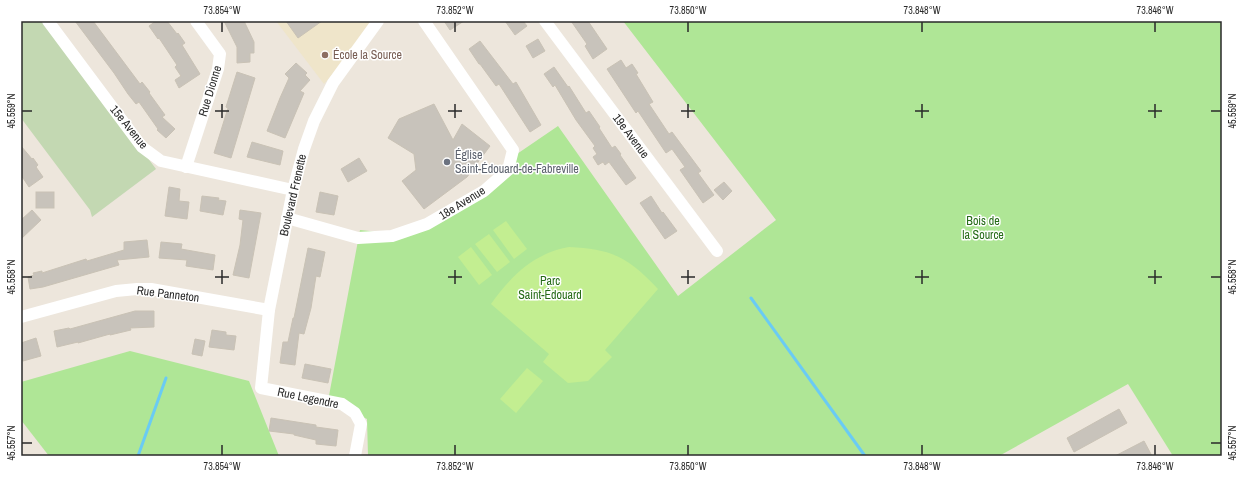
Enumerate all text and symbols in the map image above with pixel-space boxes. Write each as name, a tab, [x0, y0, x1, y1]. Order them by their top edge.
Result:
text: 73.854°W	[204, 4, 241, 17]
text: 73.852°W	[437, 4, 474, 17]
text: 73.850°W	[670, 4, 707, 17]
text: 73.848°W	[904, 4, 941, 17]
text: 73.846°W	[1137, 4, 1174, 17]
place label: École la Source	[333, 47, 402, 63]
marker: École la Source	[320, 50, 330, 60]
street label: Rue Dionne	[195, 64, 225, 118]
text: 45.559°N	[5, 93, 18, 129]
text: 45.559°N	[1226, 93, 1239, 129]
street label: 15e Avenue	[106, 102, 152, 152]
street label: 19e Avenue	[609, 110, 653, 162]
place label: Église Saint-Édouard-de-Fabreville	[455, 147, 579, 177]
street label: Boulevard Frenette	[276, 152, 310, 238]
marker: Église Saint-Édouard-de-Fabreville	[442, 157, 452, 167]
street label: 18e Avenue	[436, 182, 488, 224]
park label: Bois de la Source	[962, 213, 1004, 243]
text: 45.558°N	[5, 259, 18, 295]
text: 45.558°N	[1226, 259, 1239, 295]
park label: Parc Saint-Édouard	[518, 273, 582, 303]
street label: Rue Panneton	[136, 282, 200, 306]
street label: Rue Legendre	[276, 384, 340, 412]
text: 45.557°N	[5, 425, 18, 461]
text: 45.557°N	[1226, 425, 1239, 461]
text: 73.854°W	[204, 460, 241, 473]
text: 73.852°W	[437, 460, 474, 473]
text: 73.850°W	[670, 460, 707, 473]
text: 73.848°W	[904, 460, 941, 473]
text: 73.846°W	[1137, 460, 1174, 473]

